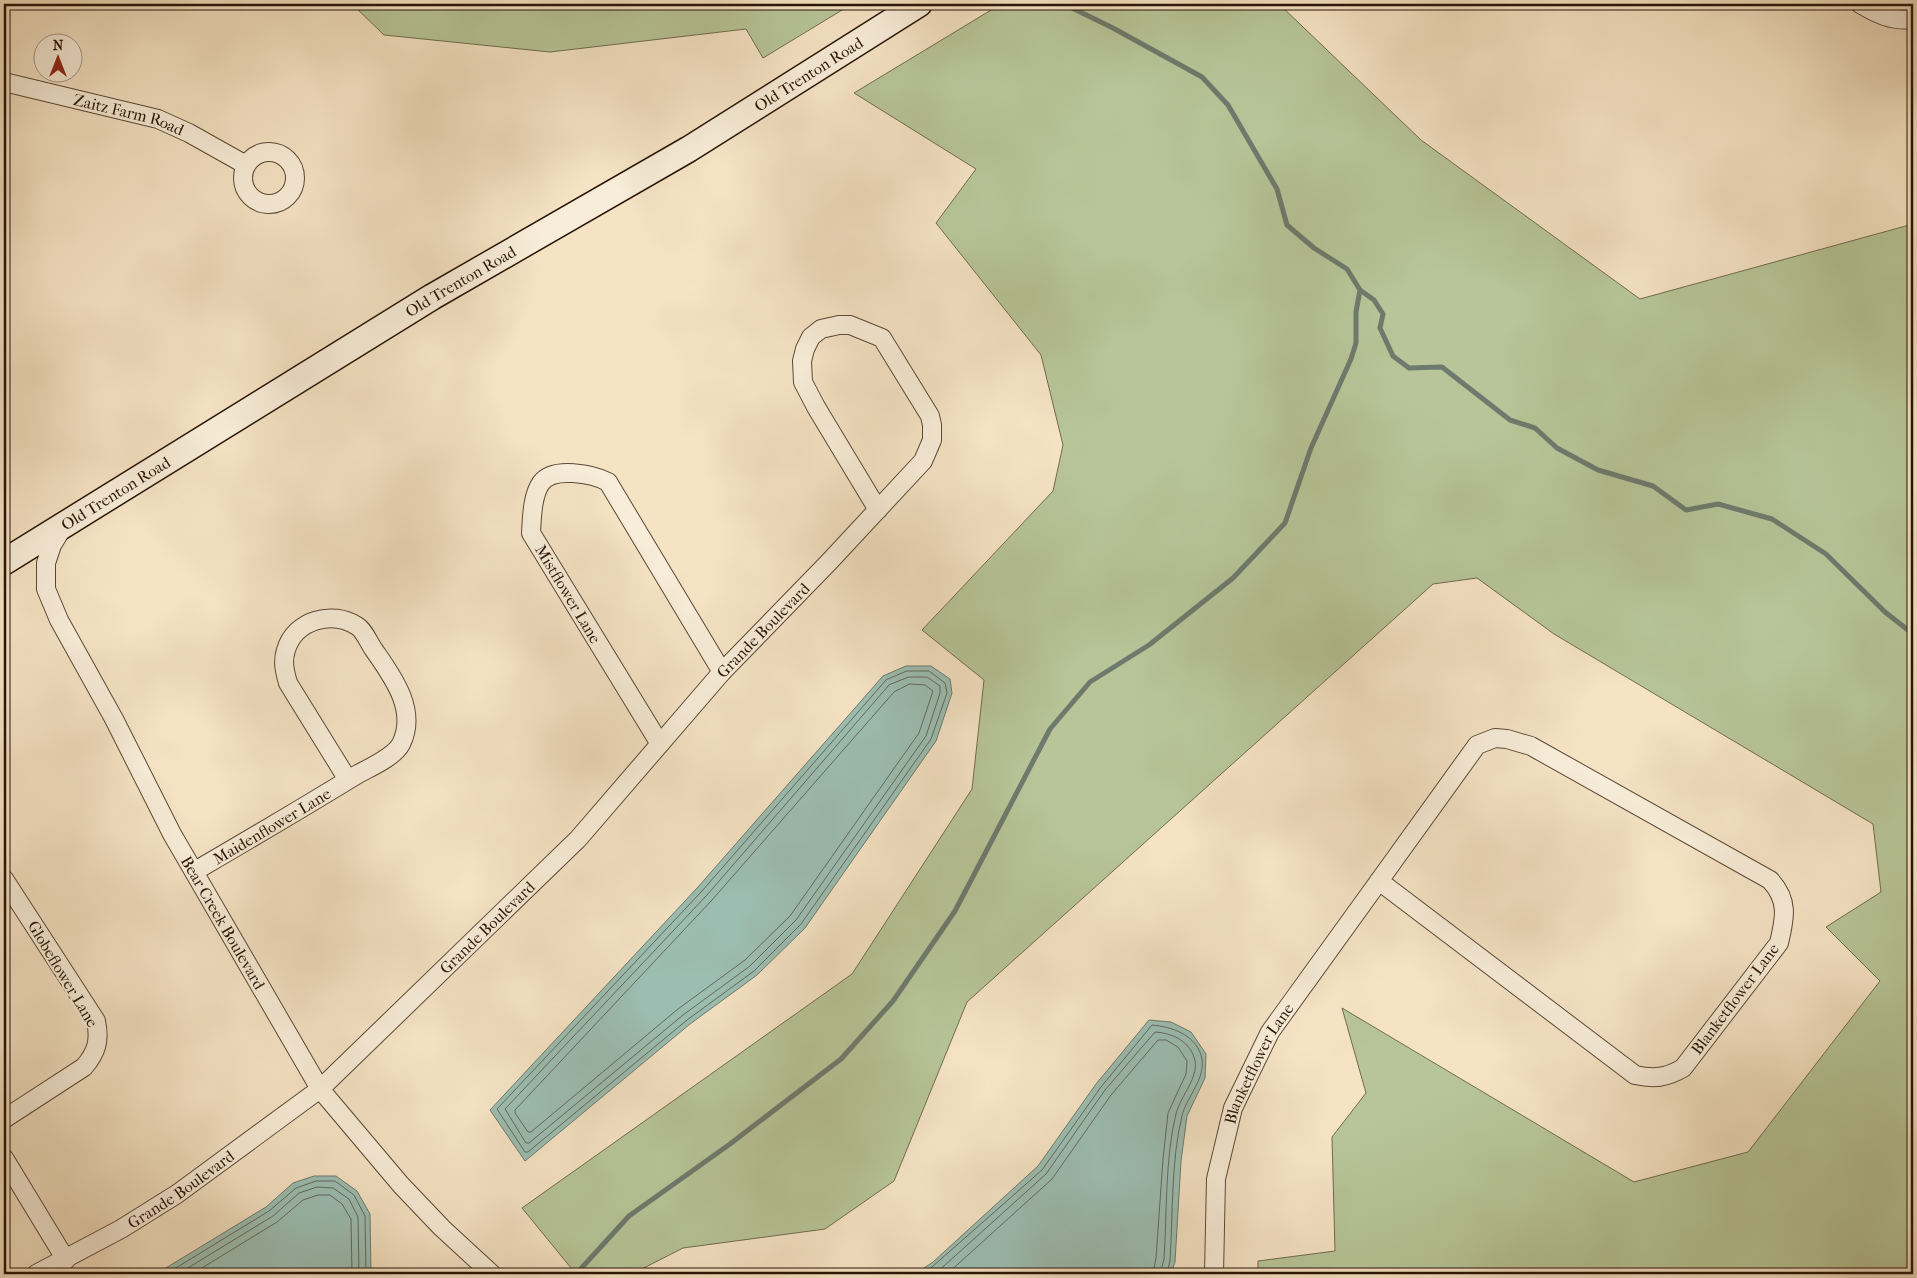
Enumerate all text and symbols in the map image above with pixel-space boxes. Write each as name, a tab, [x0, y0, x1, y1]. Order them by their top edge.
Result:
north arrow	[32, 32, 82, 82]
street label: Old Trenton Road	[750, 32, 866, 115]
text: N	[53, 37, 64, 54]
street label: Zaitz Farm Road	[72, 90, 187, 139]
street label: Old Trenton Road	[402, 241, 519, 321]
street label: Old Trenton Road	[57, 452, 174, 534]
street label: Mistflower Lane	[531, 541, 605, 647]
street label: Grande Boulevard	[712, 578, 813, 681]
street label: Maidenflower Lane	[209, 783, 334, 868]
street label: Bear Creek Boulevard	[177, 852, 270, 993]
street label: Grande Boulevard	[435, 877, 539, 978]
street label: Globeflower Lane	[24, 917, 102, 1031]
street label: Blanketflower Lane	[1687, 940, 1783, 1058]
street label: Blanketflower Lane	[1220, 999, 1297, 1126]
street label: Grande Boulevard	[124, 1146, 238, 1232]

